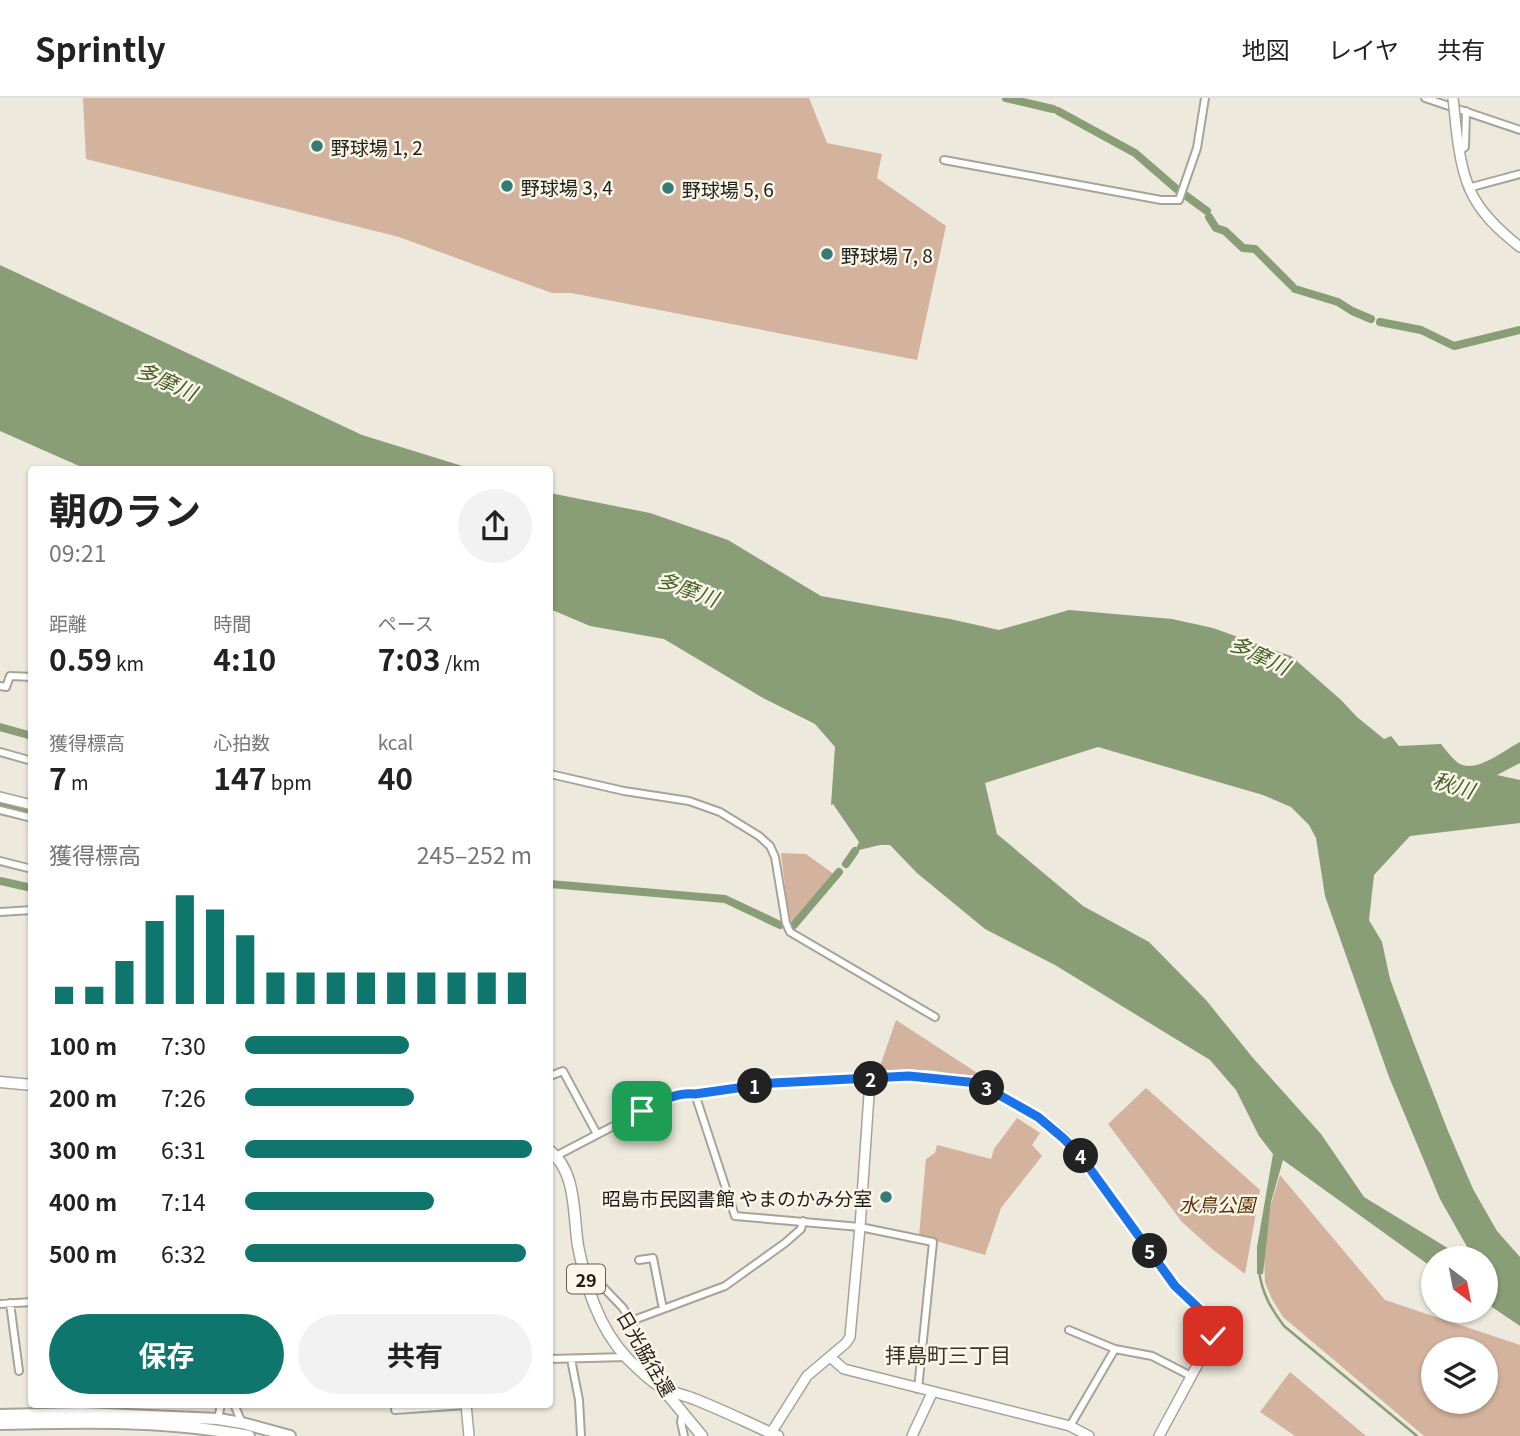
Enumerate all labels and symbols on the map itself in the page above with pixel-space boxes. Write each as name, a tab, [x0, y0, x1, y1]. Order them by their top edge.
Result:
place label: 野球場 1, 2	[331, 133, 423, 160]
marker: 野球場 1, 2	[309, 138, 325, 154]
place label: 野球場 3, 4	[521, 173, 613, 200]
place label: 野球場 5, 6	[682, 175, 774, 202]
marker: 野球場 3, 4	[499, 178, 515, 194]
marker: 野球場 5, 6	[660, 180, 676, 196]
place label: 野球場 7, 8	[841, 241, 933, 268]
marker: 野球場 7, 8	[819, 246, 835, 262]
water label: 多摩川	[132, 353, 204, 407]
water label: 多摩川	[653, 563, 725, 614]
water label: 多摩川	[1225, 627, 1297, 682]
water label: 秋川	[1430, 764, 1480, 805]
pin: 2	[854, 1062, 888, 1096]
pin: 1	[738, 1068, 772, 1104]
pin: 3	[970, 1070, 1004, 1105]
pin	[612, 1081, 672, 1141]
pin: 4	[1064, 1138, 1098, 1174]
place label: 昭島市民図書館 やまのかみ分室	[602, 1184, 872, 1211]
marker: 昭島市民図書館 やまのかみ分室	[878, 1189, 894, 1205]
park label: 水鳥公園	[1179, 1190, 1258, 1217]
pin: 5	[1132, 1234, 1168, 1268]
north arrow	[1421, 1246, 1498, 1323]
road number: 29	[567, 1264, 605, 1294]
street label: 日光脇往還	[612, 1305, 682, 1401]
pin	[1183, 1306, 1243, 1366]
district label: 拝島町三丁目	[885, 1339, 1011, 1369]

